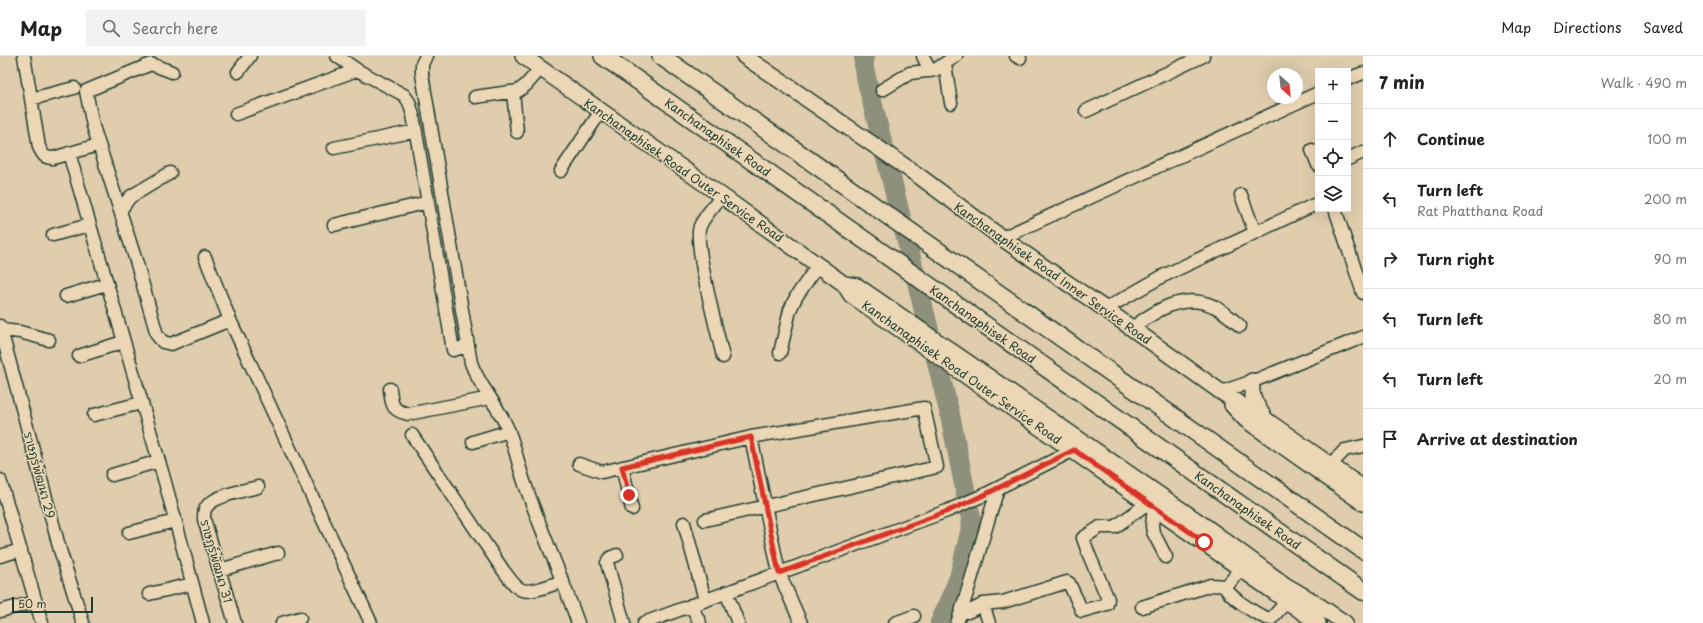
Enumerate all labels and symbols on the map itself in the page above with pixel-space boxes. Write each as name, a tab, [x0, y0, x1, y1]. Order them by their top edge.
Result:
north arrow	[1267, 68, 1303, 104]
street label: Kanchanaphisek Road	[661, 93, 775, 181]
street label: Kanchanaphisek Road Outer Service Road	[580, 94, 788, 246]
street label: Kanchanaphisek Road Inner Service Road	[951, 199, 1155, 347]
street label: Kanchanaphisek Road	[927, 282, 1039, 366]
street label: Kanchanaphisek Road Outer Service Road	[858, 296, 1066, 448]
street label: ราษฎร์พัฒนา 29	[20, 430, 60, 520]
street label: Kanchanaphisek Road	[1191, 466, 1305, 554]
route end	[620, 486, 638, 504]
street label: ราษฎร์พัฒนา 31	[197, 517, 237, 605]
route start	[1195, 533, 1213, 551]
scale bar	[12, 595, 93, 614]

